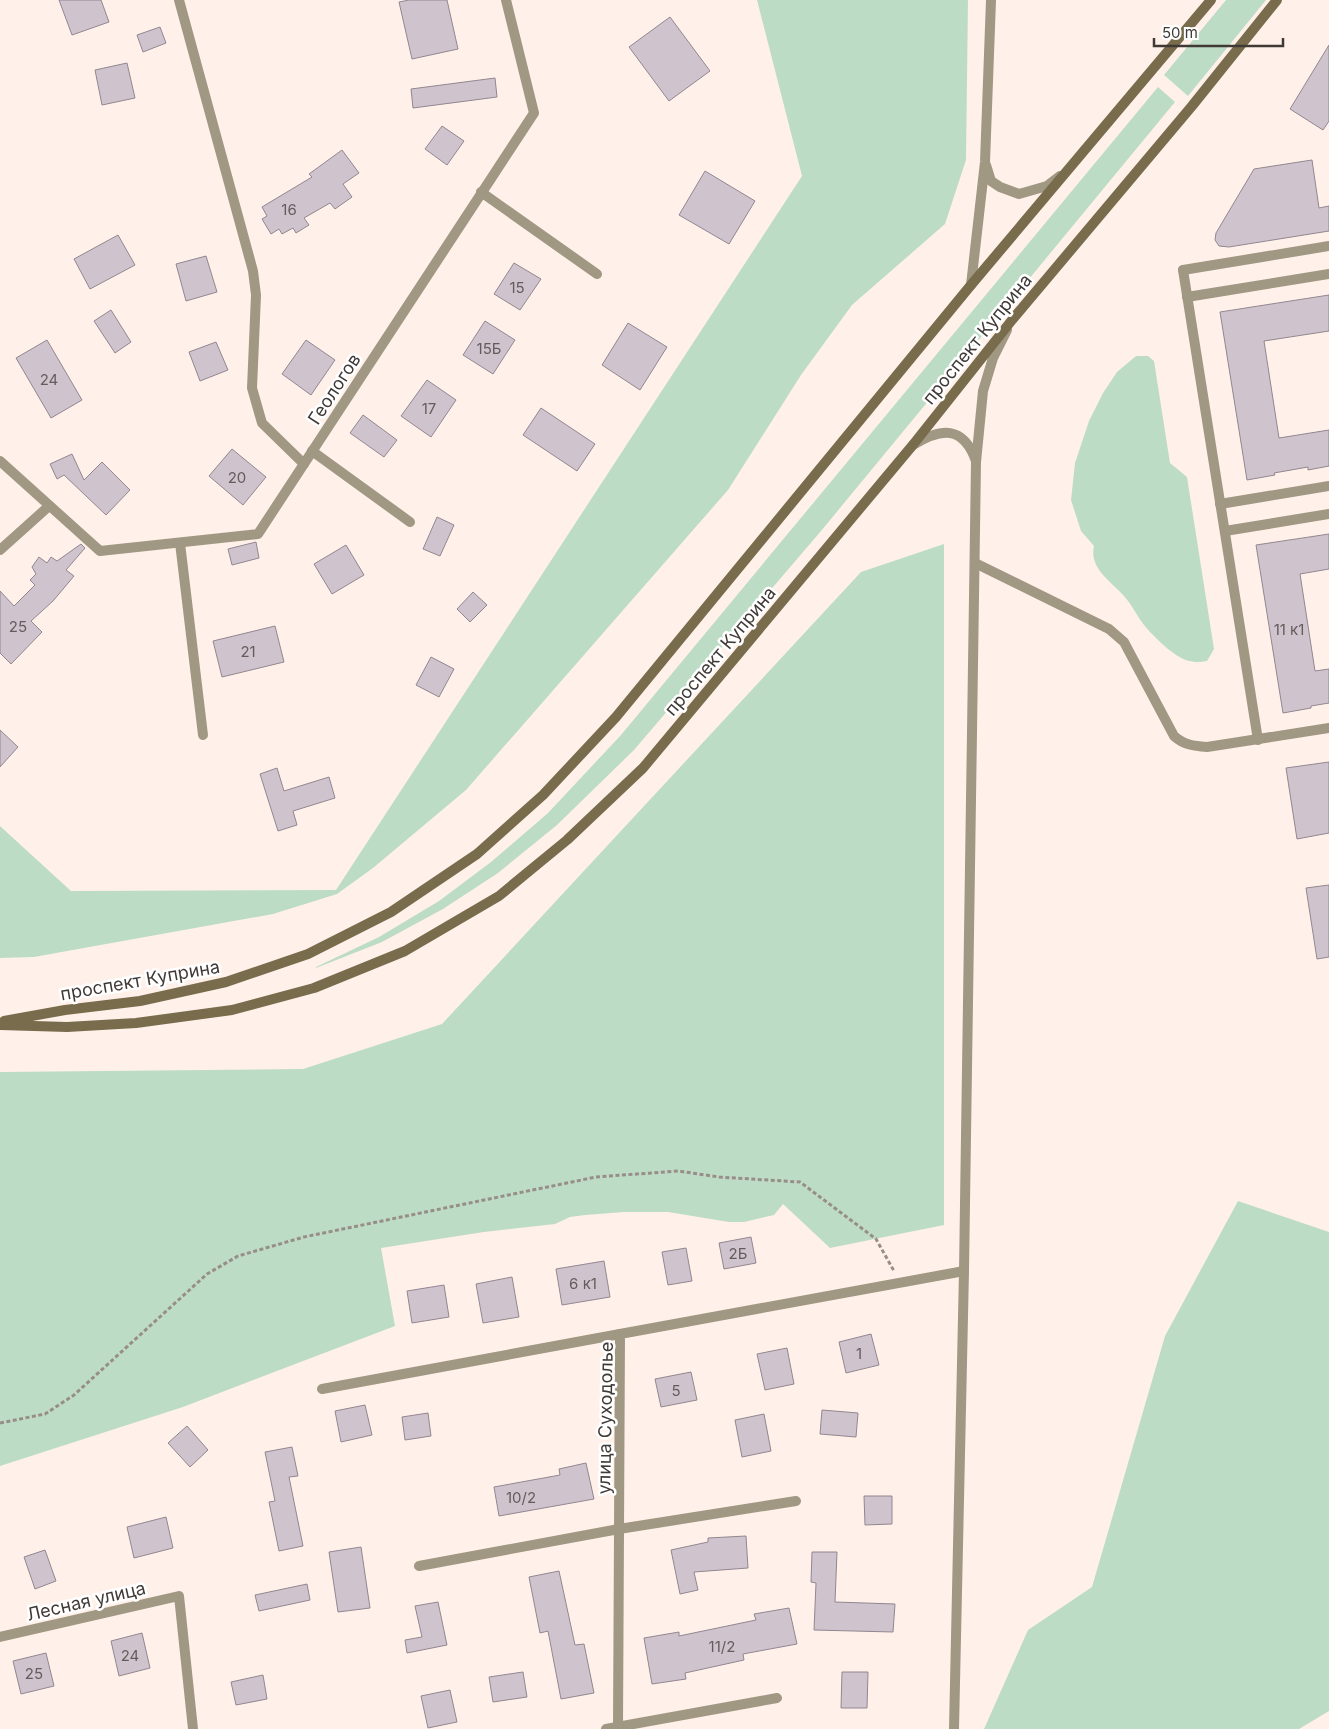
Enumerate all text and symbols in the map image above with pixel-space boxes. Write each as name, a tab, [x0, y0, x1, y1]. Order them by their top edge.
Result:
scale bar	[1154, 15, 1283, 47]
text: 50 m	[1162, 23, 1198, 42]
house number: 16	[281, 200, 297, 219]
street label: проспект Куприна	[918, 270, 1036, 408]
house number: 15	[509, 278, 525, 297]
house number: 15Б	[477, 339, 501, 358]
street label: Геологов	[303, 350, 365, 428]
house number: 24	[40, 370, 58, 389]
house number: 17	[422, 399, 436, 418]
house number: 20	[228, 468, 246, 487]
street label: проспект Куприна	[660, 582, 780, 720]
house number: 25	[9, 617, 27, 636]
house number: 11 к1	[1274, 620, 1304, 639]
house number: 21	[240, 642, 256, 661]
street label: проспект Куприна	[59, 956, 221, 1004]
house number: 2Б	[729, 1244, 747, 1263]
house number: 6 к1	[569, 1274, 597, 1293]
street label: улица Суходолье	[593, 1341, 617, 1495]
house number: 1	[856, 1344, 862, 1363]
house number: 5	[671, 1381, 681, 1400]
house number: 10/2	[506, 1488, 536, 1507]
street label: Лесная улица	[25, 1577, 147, 1625]
house number: 11/2	[709, 1637, 735, 1656]
house number: 24	[121, 1646, 139, 1665]
house number: 25	[25, 1664, 43, 1683]

